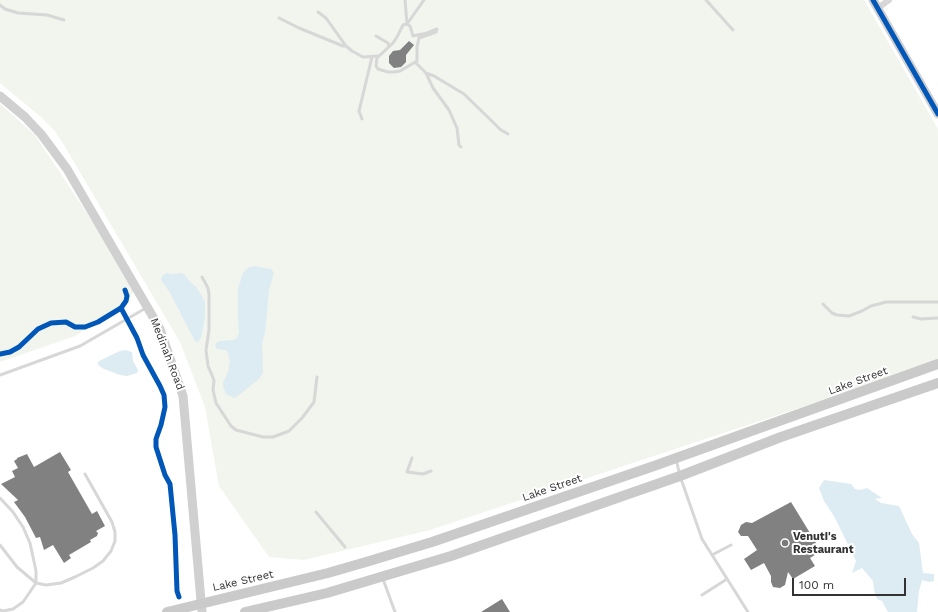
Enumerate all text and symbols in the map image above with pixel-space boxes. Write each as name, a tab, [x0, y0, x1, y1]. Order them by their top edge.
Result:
street label: Medinah Road	[147, 316, 187, 392]
street label: Lake Street	[827, 364, 889, 398]
street label: Lake Street	[521, 472, 583, 504]
place label: Venuti's Restaurant	[793, 530, 853, 556]
marker: Venuti's Restaurant	[780, 538, 790, 548]
street label: Lake Street	[211, 568, 275, 594]
scale bar	[794, 570, 908, 596]
text: 100 m	[799, 578, 834, 592]

